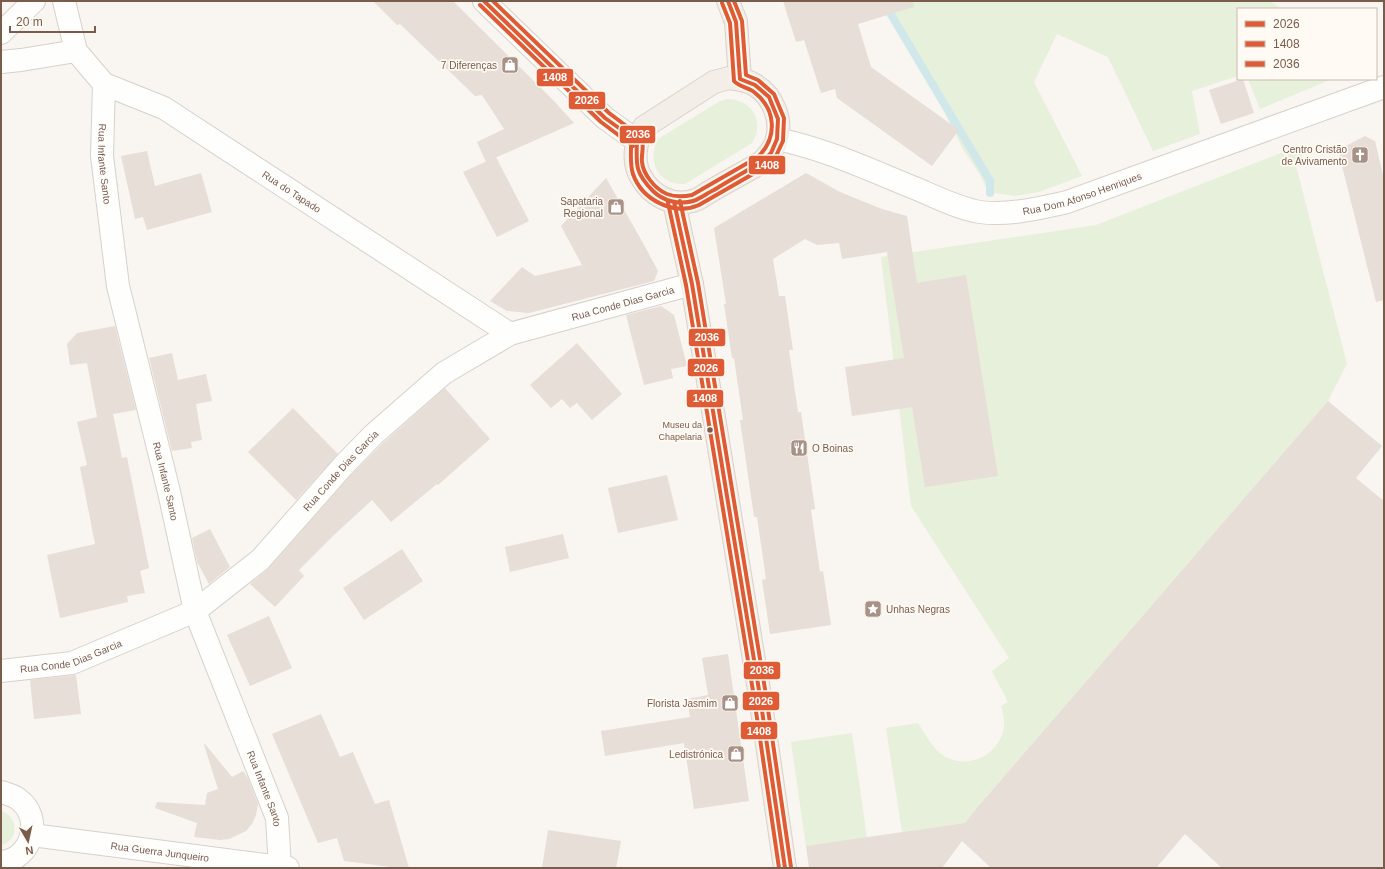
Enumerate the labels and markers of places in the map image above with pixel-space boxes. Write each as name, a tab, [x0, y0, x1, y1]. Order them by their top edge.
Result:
shop icon: 7 Diferenças	[500, 55, 520, 75]
place label: 7 Diferenças	[441, 60, 497, 71]
place label: Centro Cristão de Avivamento	[1282, 144, 1347, 167]
church icon: Centro Cristão de Avivamento	[1350, 145, 1370, 165]
place label: Sapataria Regional	[560, 196, 603, 219]
shop icon: Sapataria Regional	[606, 197, 626, 217]
place label: Museu da Chapelaria	[658, 420, 702, 442]
marker: Museu da Chapelaria	[705, 425, 715, 435]
restaurant icon: O Boinas	[789, 438, 809, 458]
place label: O Boinas	[812, 443, 853, 454]
place icon: Unhas Negras	[863, 599, 883, 619]
place label: Unhas Negras	[886, 604, 950, 615]
shop icon: Florista Jasmim	[720, 693, 740, 713]
place label: Florista Jasmim	[647, 698, 717, 709]
shop icon: Ledistrónica	[726, 744, 746, 764]
place label: Ledistrónica	[669, 749, 723, 760]

